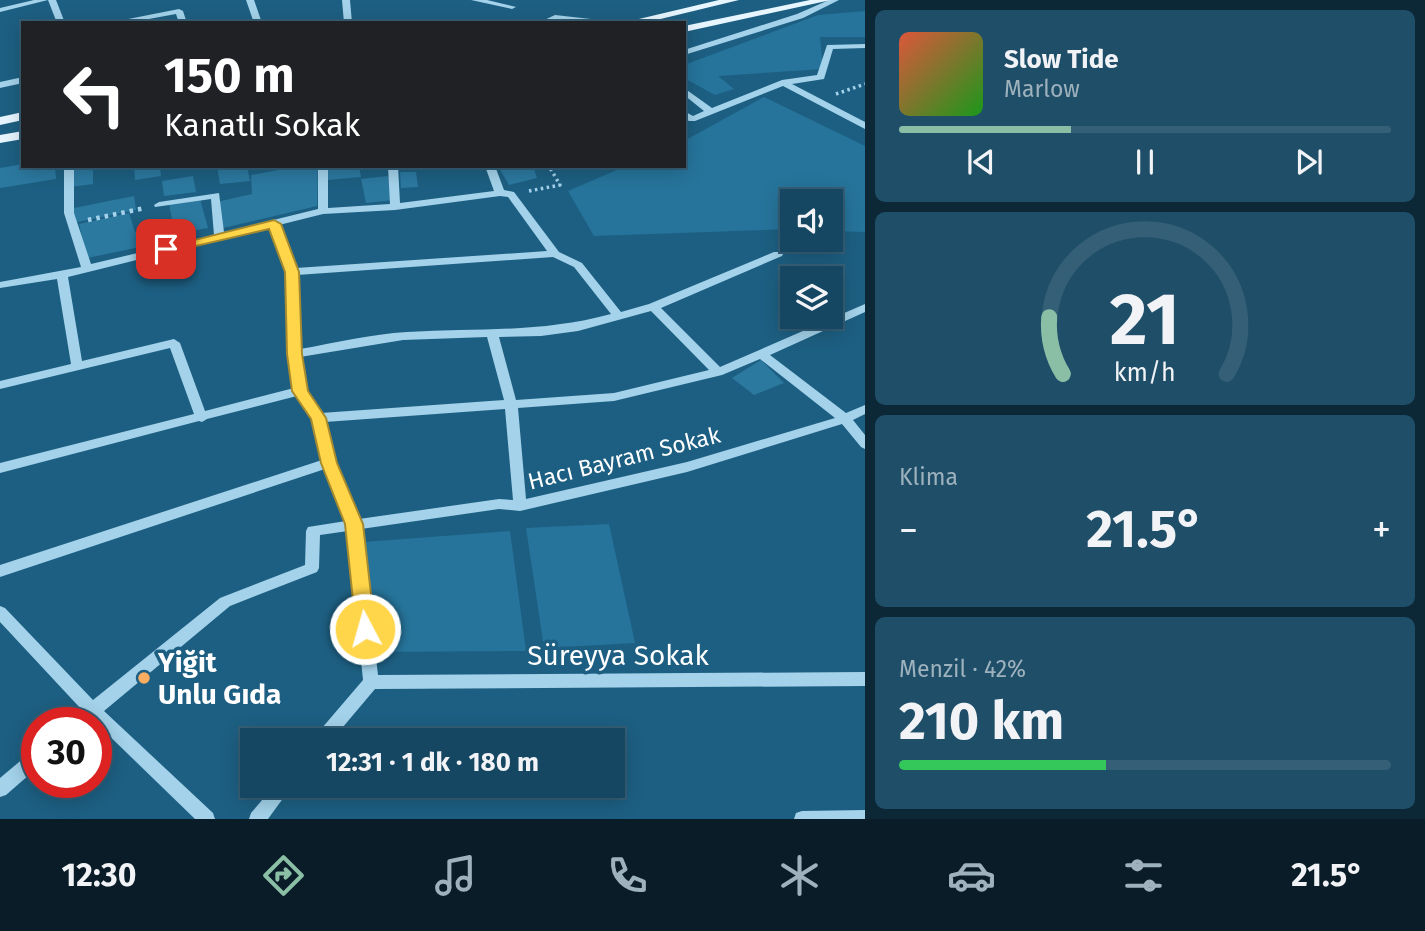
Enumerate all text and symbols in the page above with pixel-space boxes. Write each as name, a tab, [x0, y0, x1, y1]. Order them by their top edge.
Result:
text: Slow Tide	[1004, 44, 1119, 75]
text: 150 m	[164, 46, 295, 105]
icon: left	[49, 49, 140, 140]
text: Marlow	[1004, 75, 1080, 103]
text: Kanatlı Sokak	[164, 106, 360, 144]
icon: previous	[962, 143, 1000, 181]
icon: pause	[1126, 143, 1164, 181]
icon: next	[1290, 143, 1328, 181]
map controls	[780, 189, 843, 329]
button: sound	[780, 189, 843, 252]
pin	[136, 219, 196, 279]
icon: arrive	[147, 230, 185, 268]
button: layers	[780, 266, 843, 329]
text: 21	[1110, 277, 1180, 364]
text: km/h	[1114, 358, 1176, 388]
street label: Hacı Bayram Sokak	[525, 421, 723, 495]
text: Klima	[899, 463, 958, 491]
text: 21.5°	[1086, 498, 1204, 561]
text: −	[899, 507, 918, 553]
text: +	[1372, 507, 1391, 553]
position arrow	[328, 592, 402, 666]
street label: Süreyya Sokak	[527, 639, 709, 672]
place label: Yiğit Unlu Gıda	[157, 646, 281, 711]
text: Menzil · 42%	[899, 655, 1026, 683]
marker: Yiğit Unlu Gıda	[136, 670, 152, 686]
text: 210 km	[899, 690, 1064, 753]
speed limit sign: 30	[21, 707, 112, 798]
text: 12:31 · 1 dk · 180 m	[326, 747, 539, 778]
icon: directions	[259, 851, 308, 900]
icon: music	[431, 851, 480, 900]
icon: phone	[603, 851, 652, 900]
icon: climate	[775, 851, 824, 900]
icon: car	[947, 851, 996, 900]
icon: filters	[1119, 851, 1168, 900]
text: 12:30	[61, 856, 136, 894]
text: 21.5°	[1291, 856, 1363, 894]

